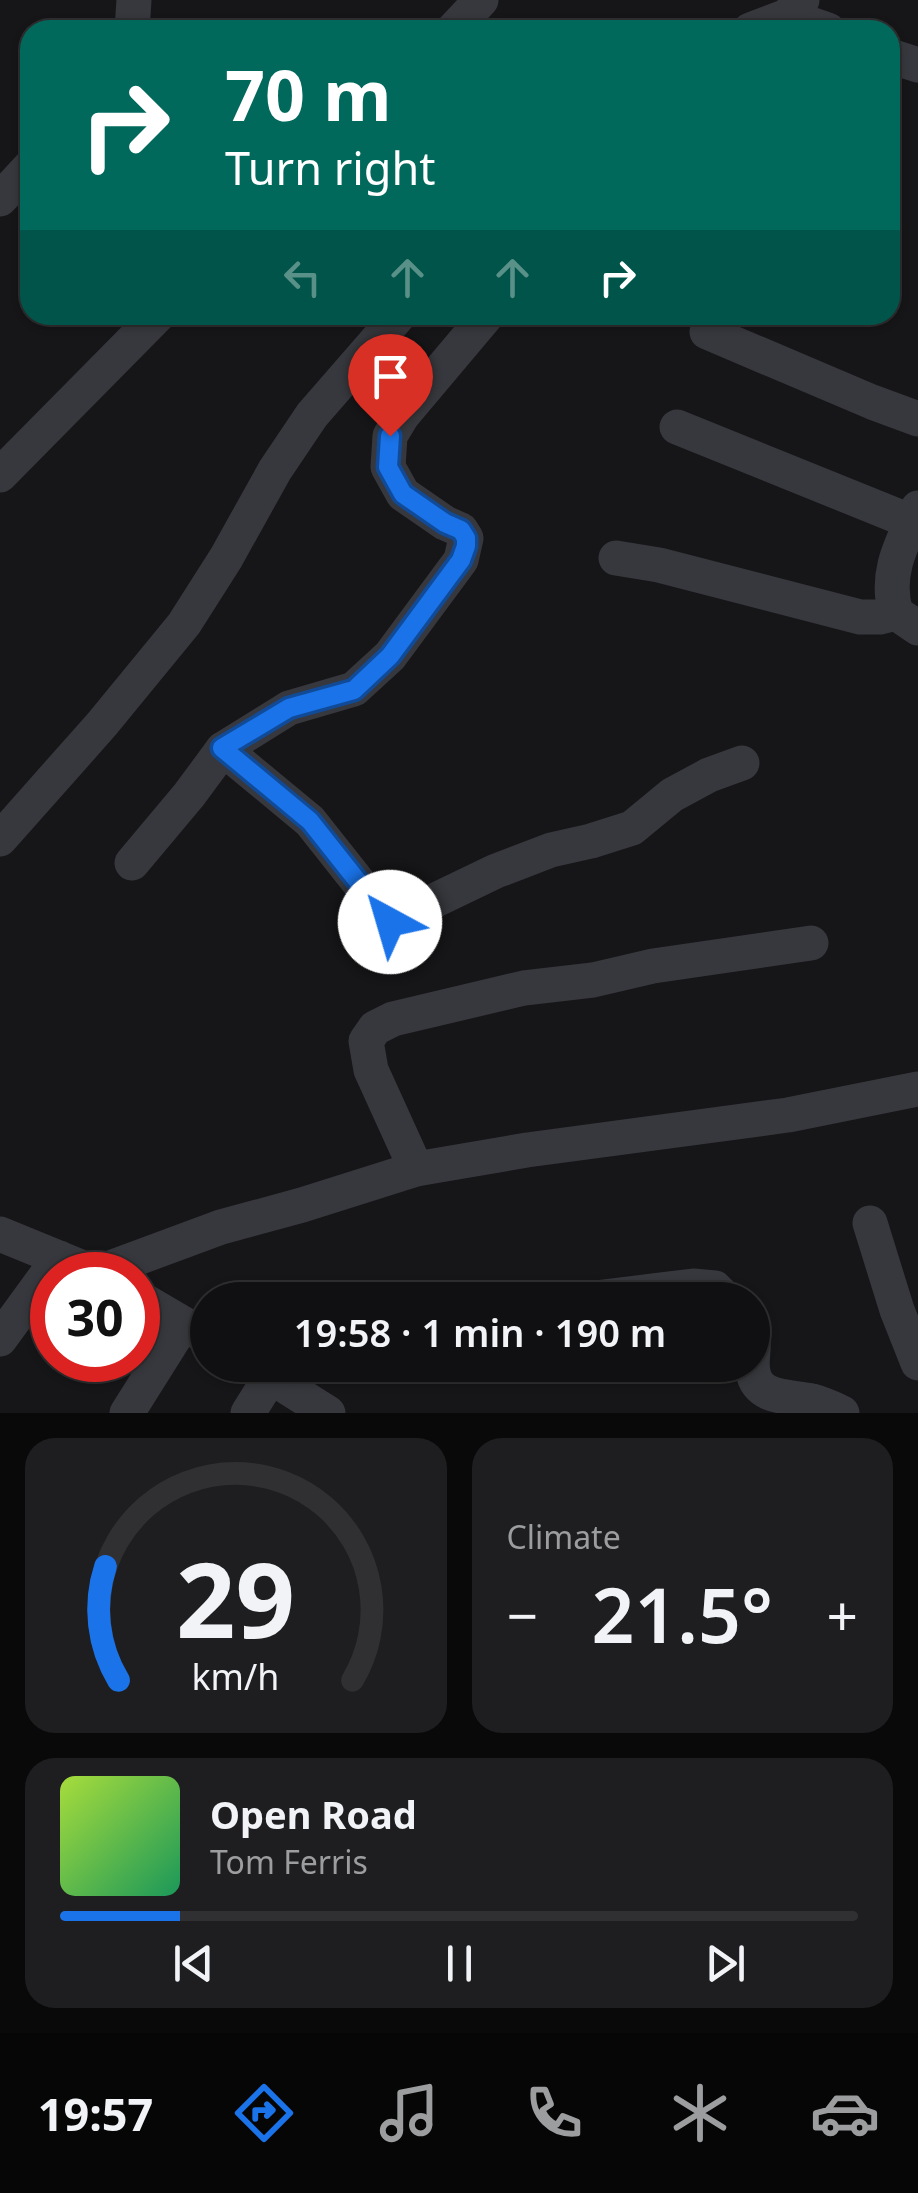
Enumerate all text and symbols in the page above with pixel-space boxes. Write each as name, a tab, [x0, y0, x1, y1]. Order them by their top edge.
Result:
text: 70 m	[225, 46, 392, 142]
icon: right	[60, 60, 190, 190]
text: Turn right	[225, 137, 436, 198]
icon: left	[275, 250, 330, 305]
icon: ahead	[380, 250, 435, 305]
icon: ahead	[485, 250, 540, 305]
icon: right	[590, 250, 645, 305]
pin	[348, 334, 433, 437]
icon: arrive	[363, 349, 418, 404]
position arrow	[338, 870, 442, 974]
speed limit sign: 30	[30, 1252, 160, 1382]
text: 19:58 · 1 min · 190 m	[294, 1306, 666, 1358]
text: Climate	[507, 1515, 621, 1558]
text: 29	[176, 1527, 295, 1668]
text: 21.5°	[592, 1563, 773, 1665]
text: −	[507, 1577, 538, 1652]
text: +	[827, 1577, 858, 1652]
text: km/h	[192, 1652, 280, 1700]
text: Open Road	[210, 1788, 417, 1840]
text: Tom Ferris	[210, 1840, 368, 1883]
icon: previous	[166, 1936, 221, 1991]
icon: pause	[432, 1936, 487, 1991]
icon: next	[698, 1936, 753, 1991]
icon: directions	[229, 2078, 299, 2148]
icon: music	[374, 2078, 444, 2148]
icon: phone	[519, 2078, 589, 2148]
icon: climate	[665, 2078, 735, 2148]
icon: car	[810, 2078, 880, 2148]
text: 19:57	[38, 2083, 153, 2144]

